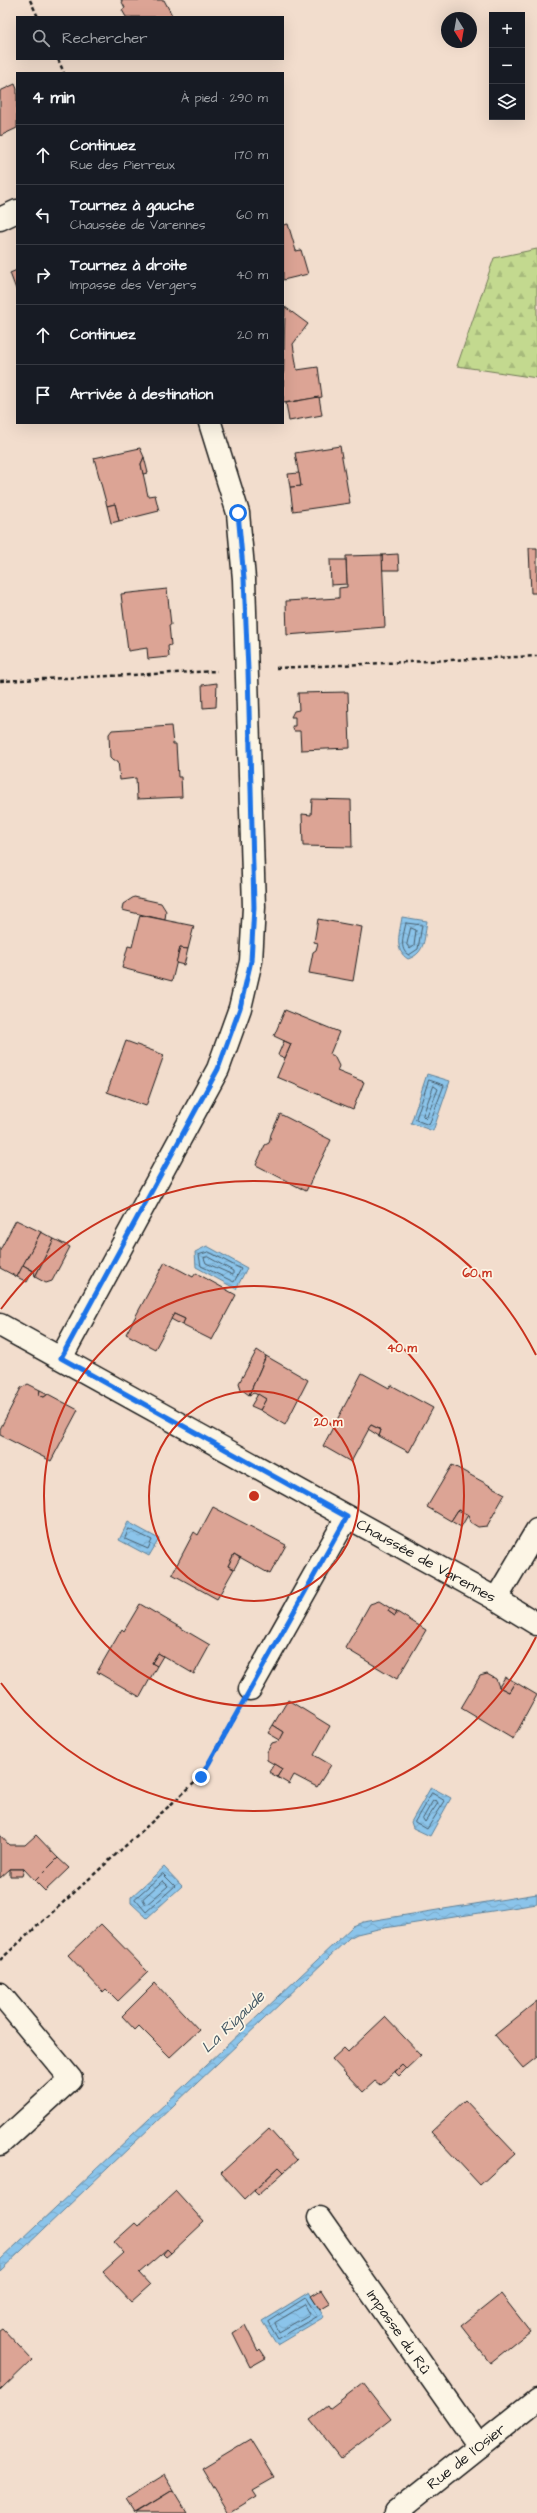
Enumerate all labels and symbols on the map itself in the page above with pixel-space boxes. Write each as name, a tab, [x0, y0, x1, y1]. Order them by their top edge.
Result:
north arrow	[441, 12, 477, 48]
route start	[229, 504, 247, 522]
text: 60 m	[462, 1265, 492, 1282]
text: 40 m	[387, 1340, 418, 1357]
text: 20 m	[313, 1414, 343, 1431]
centre of rings	[247, 1489, 261, 1503]
street label: Chaussée de Varennes	[353, 1513, 500, 1608]
route end	[192, 1768, 210, 1786]
water label: La Rigaude	[196, 1985, 271, 2059]
street label: Impasse du Rû	[362, 2285, 436, 2379]
street label: Rue de l'Osier	[422, 2418, 510, 2494]

